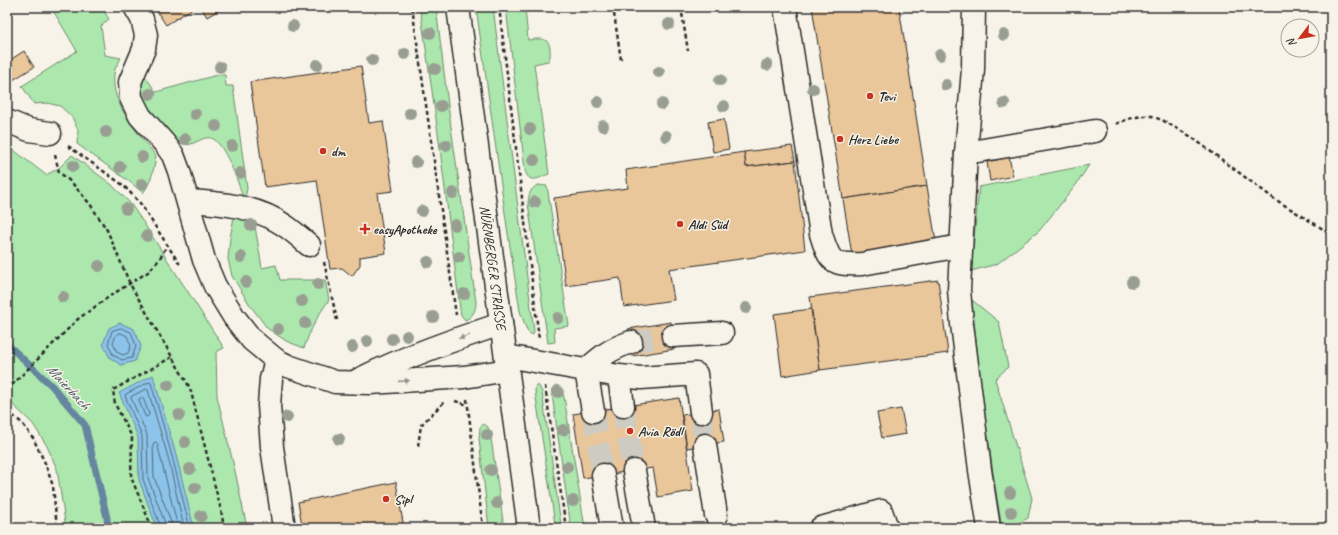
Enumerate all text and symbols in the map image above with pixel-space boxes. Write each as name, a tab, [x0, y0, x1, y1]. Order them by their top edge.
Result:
north arrow	[1280, 18, 1320, 58]
text: N	[1283, 35, 1299, 50]
place label: Tevi	[878, 88, 897, 105]
marker: Tevi	[865, 91, 875, 101]
place label: Herz Liebe	[848, 131, 899, 148]
marker: Herz Liebe	[835, 134, 845, 144]
place label: dm	[331, 143, 347, 160]
marker: dm	[318, 146, 328, 156]
street label: NÜRNBERGER STRASSE	[477, 204, 511, 332]
place label: Aldi Süd	[688, 216, 730, 233]
marker: Aldi Süd	[675, 219, 685, 229]
place label: easyApotheke	[373, 221, 438, 238]
marker: easyApotheke	[360, 224, 370, 234]
one-way arrow	[458, 334, 470, 340]
water label: Maierbach	[42, 360, 95, 415]
one-way arrow	[398, 378, 410, 385]
place label: Avia Rödl	[638, 423, 685, 440]
marker: Avia Rödl	[625, 426, 635, 436]
place label: Sipl	[394, 491, 414, 508]
marker: Sipl	[381, 494, 391, 504]

